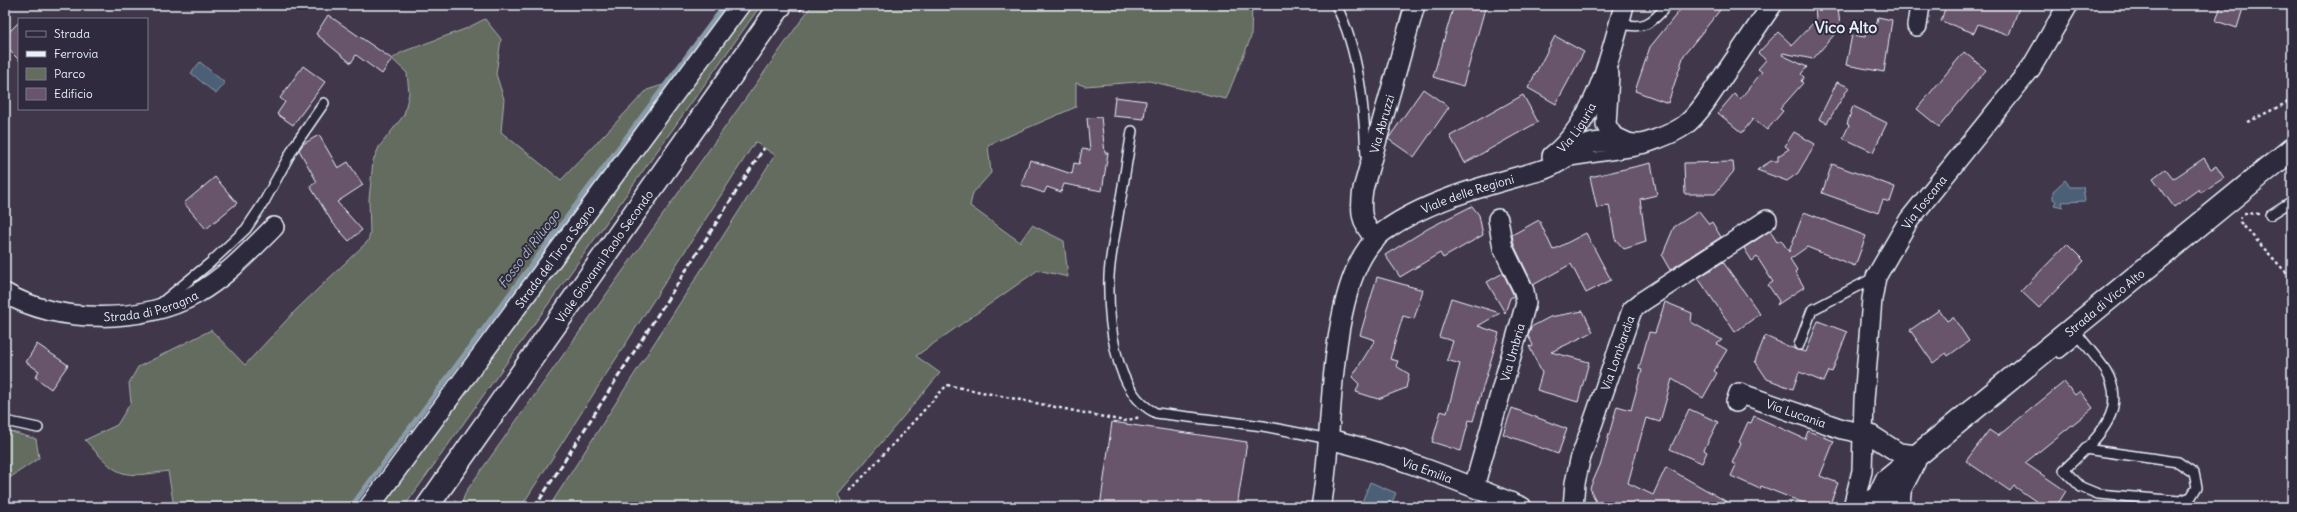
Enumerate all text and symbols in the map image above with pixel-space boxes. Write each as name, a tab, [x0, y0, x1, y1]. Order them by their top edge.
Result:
district label: Vico Alto	[1815, 17, 1877, 37]
legend	[18, 18, 148, 110]
text: Strada	[54, 26, 90, 41]
text: Ferrovia	[54, 46, 99, 61]
text: Parco	[54, 66, 86, 81]
text: Edificio	[54, 86, 93, 101]
street label: Via Abruzzi	[1366, 93, 1397, 155]
street label: Via Liguria	[1554, 100, 1599, 155]
street label: Viale delle Regioni	[1419, 171, 1516, 216]
street label: Via Toscana	[1898, 172, 1950, 231]
street label: Viale Giovanni Paolo Secondo	[552, 187, 656, 325]
street label: Strada del Tiro a Segno	[511, 201, 598, 311]
water label: Fosso di Riluogo	[494, 206, 564, 291]
street label: Strada di Vico Alto	[2062, 265, 2148, 339]
street label: Strada di Peragna	[104, 287, 201, 324]
street label: Via Lombardia	[1597, 313, 1637, 392]
street label: Via Umbria	[1497, 321, 1527, 383]
street label: Via Lucania	[1764, 396, 1828, 430]
street label: Via Emilia	[1400, 454, 1455, 486]

